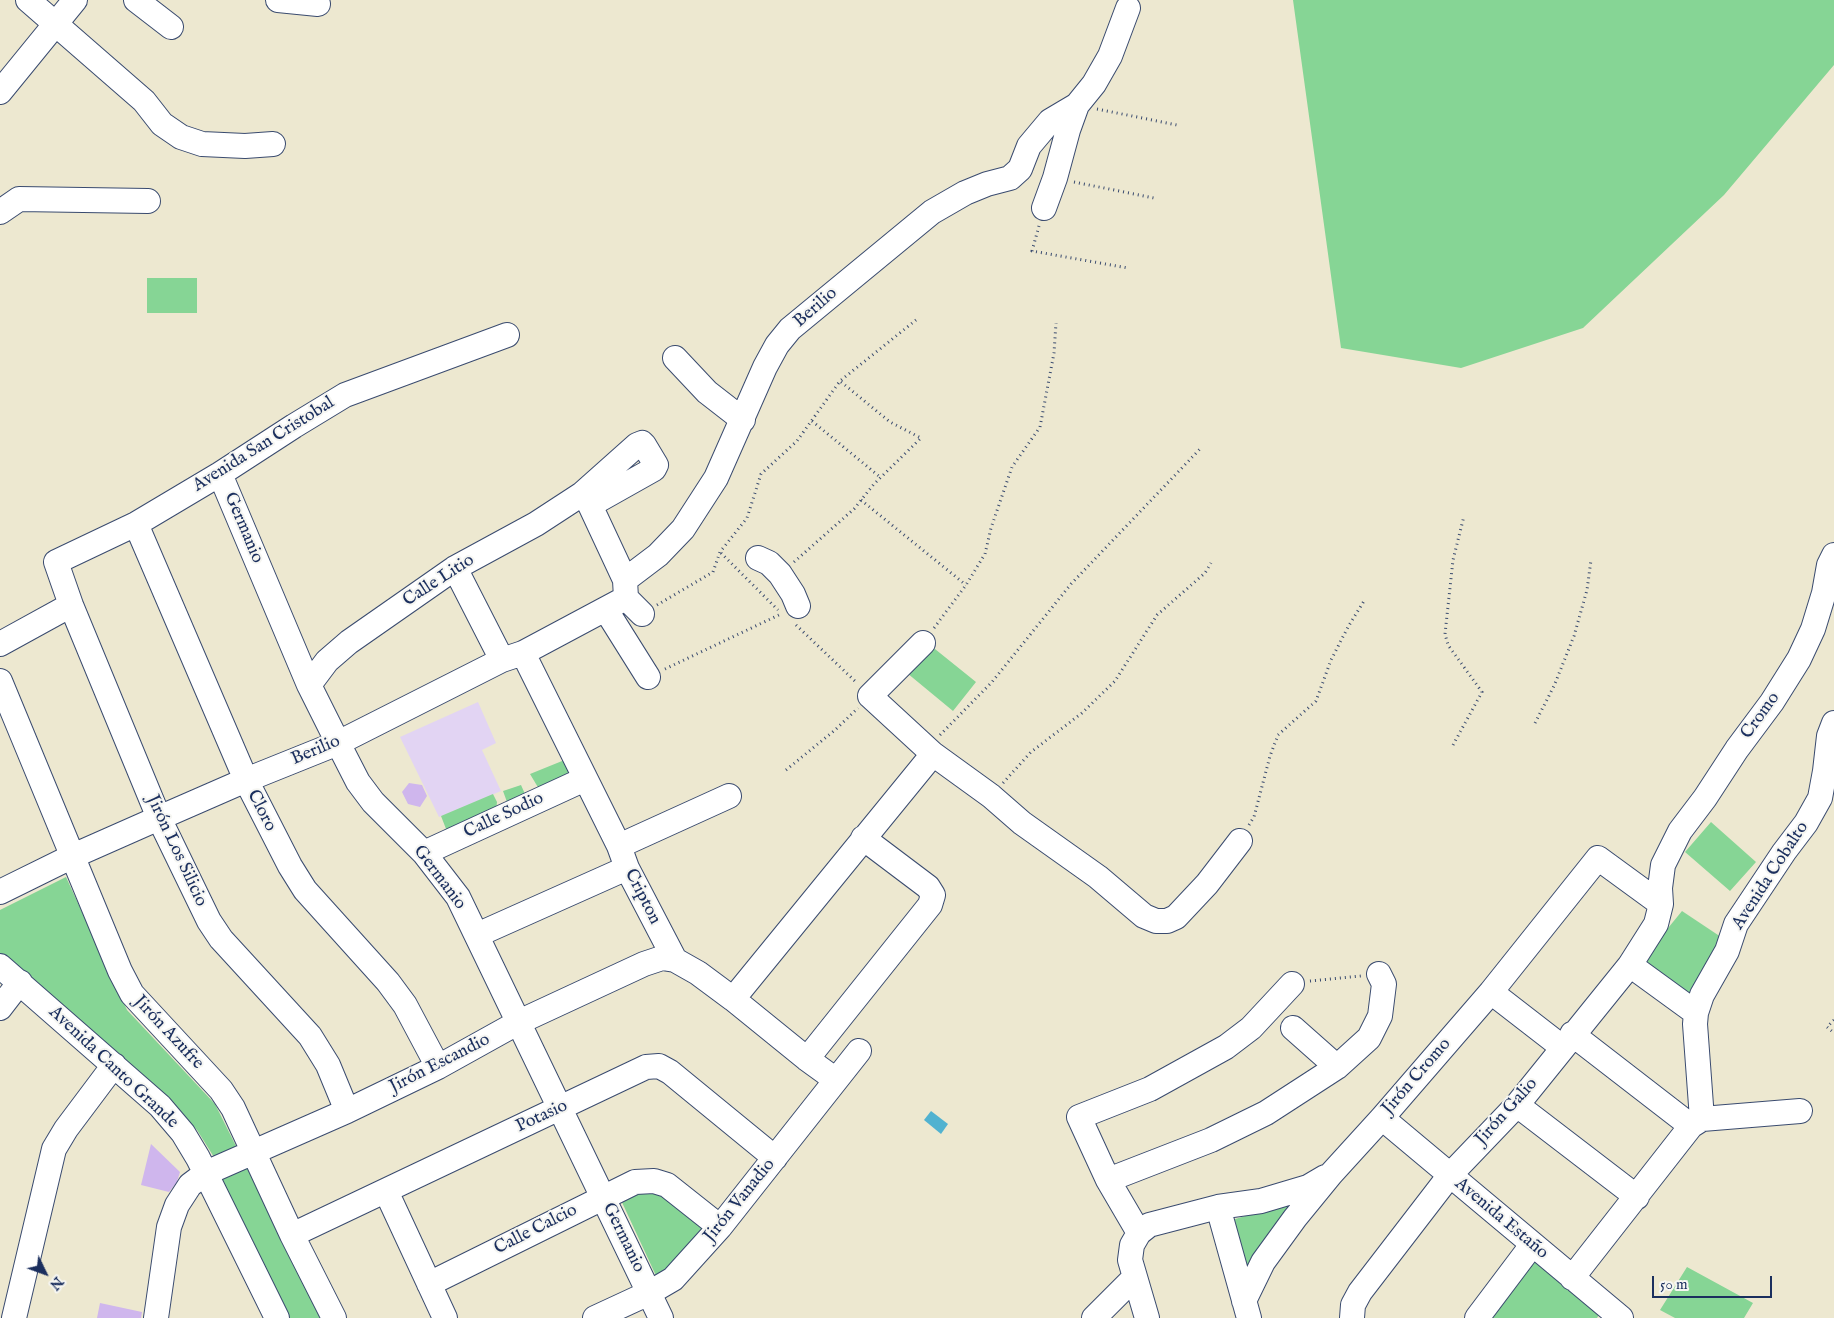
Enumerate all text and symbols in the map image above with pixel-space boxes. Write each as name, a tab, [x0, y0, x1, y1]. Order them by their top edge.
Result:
street label: Berilio	[790, 283, 842, 333]
street label: Avenida San Cristobal	[189, 393, 339, 497]
street label: Germanio	[218, 489, 268, 567]
street label: Calle Litio	[399, 550, 479, 612]
street label: Cromo	[1737, 688, 1785, 744]
street label: Berilio	[288, 731, 344, 771]
street label: Cloro	[241, 787, 281, 835]
street label: Calle Sodio	[461, 788, 547, 844]
street label: Jirón Los Silicio	[141, 792, 211, 910]
street label: Avenida Cobalto	[1728, 818, 1814, 934]
street label: Germanio	[408, 842, 470, 914]
street label: Cripton	[619, 866, 665, 928]
street label: Jirón Azufre	[128, 992, 208, 1074]
street label: Avenida Canto Grande	[44, 1002, 182, 1134]
street label: Jirón Escandio	[386, 1029, 494, 1099]
street label: Jirón Cromo	[1378, 1034, 1456, 1120]
street label: Jirón Galio	[1471, 1074, 1543, 1150]
street label: Potasio	[513, 1096, 571, 1138]
street label: Jirón Vanadio	[700, 1155, 780, 1247]
street label: Avenida Estaño	[1450, 1174, 1552, 1264]
street label: Calle Calcio	[491, 1200, 581, 1260]
street label: Germanio	[597, 1200, 649, 1276]
north arrow	[20, 1248, 70, 1298]
scale bar	[1654, 1266, 1774, 1298]
text: N	[45, 1273, 67, 1294]
text: 50 m	[1660, 1275, 1688, 1294]

